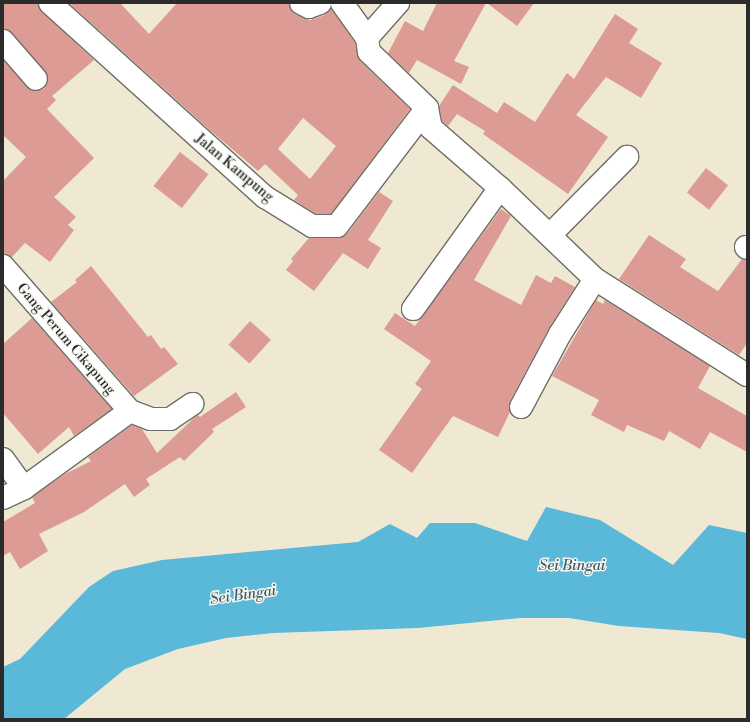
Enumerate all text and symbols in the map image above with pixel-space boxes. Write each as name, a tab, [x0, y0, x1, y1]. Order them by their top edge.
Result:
street label: Jalan Kampung	[191, 130, 277, 206]
street label: Gang Perum Cikapung	[13, 280, 119, 398]
water label: Sei Bingai	[539, 557, 605, 575]
water label: Sei Bingai	[209, 581, 277, 609]

